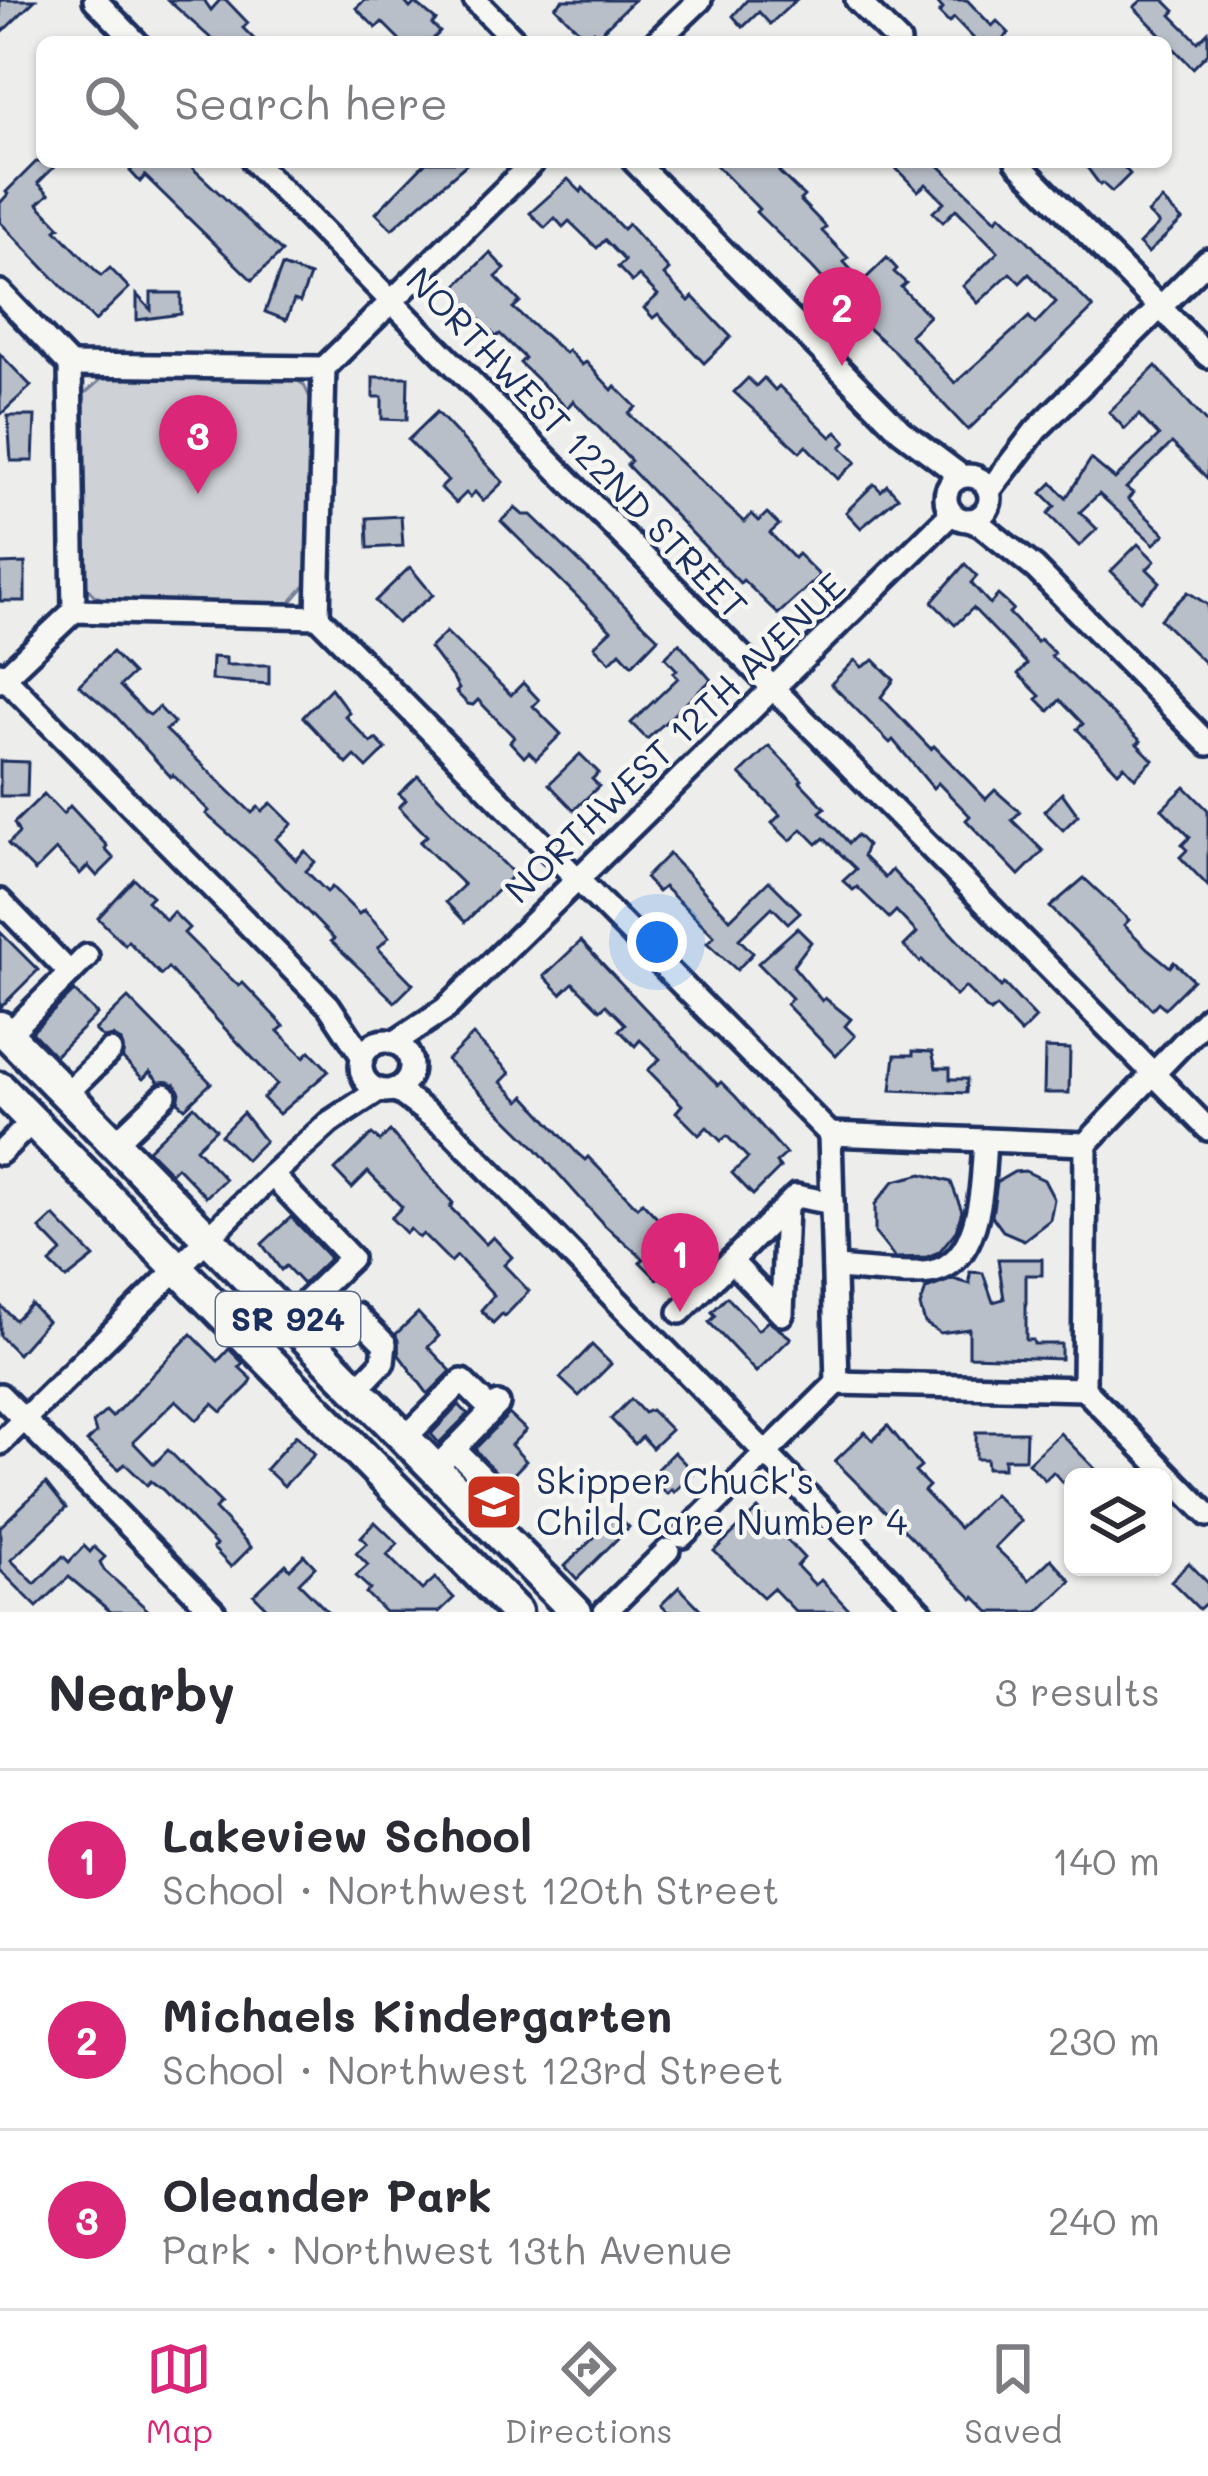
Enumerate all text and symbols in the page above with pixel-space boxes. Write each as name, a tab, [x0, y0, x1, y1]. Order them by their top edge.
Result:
search box	[36, 36, 1172, 168]
icon: search	[78, 69, 144, 135]
text: Search here	[174, 73, 448, 131]
street label: NORTHWEST 122ND STREET	[397, 256, 759, 628]
pin: 2	[803, 267, 881, 366]
pin: 3	[159, 395, 237, 494]
street label: NORTHWEST 12TH AVENUE	[494, 562, 854, 912]
your location	[627, 912, 687, 972]
pin: 1	[641, 1213, 719, 1312]
road number: SR 924	[216, 1292, 360, 1346]
place label: Skipper Chuck's Child Care Number 4	[536, 1456, 907, 1544]
map controls	[1064, 1468, 1172, 1576]
button: layers	[1064, 1468, 1172, 1576]
school or university icon: Skipper Chuck's Child Care Number 4	[463, 1471, 525, 1533]
text: Nearby	[48, 1657, 235, 1724]
text: 3 results	[995, 1665, 1160, 1716]
text: Lakeview School	[162, 1805, 532, 1863]
text: 1	[78, 1834, 96, 1885]
text: 140 m	[1052, 1834, 1160, 1885]
text: School · Northwest 120th Street	[162, 1863, 780, 1914]
text: Michaels Kindergarten	[162, 1985, 672, 2043]
text: 2	[76, 2014, 98, 2065]
text: 230 m	[1048, 2014, 1160, 2065]
text: School · Northwest 123rd Street	[162, 2043, 783, 2094]
text: Oleander Park	[162, 2165, 492, 2223]
text: 3	[75, 2194, 99, 2245]
text: 240 m	[1048, 2194, 1160, 2245]
text: Park · Northwest 13th Avenue	[162, 2223, 733, 2274]
tab: Map	[146, 2336, 213, 2451]
tab: Directions	[505, 2336, 672, 2451]
tab: Saved	[964, 2336, 1062, 2451]

